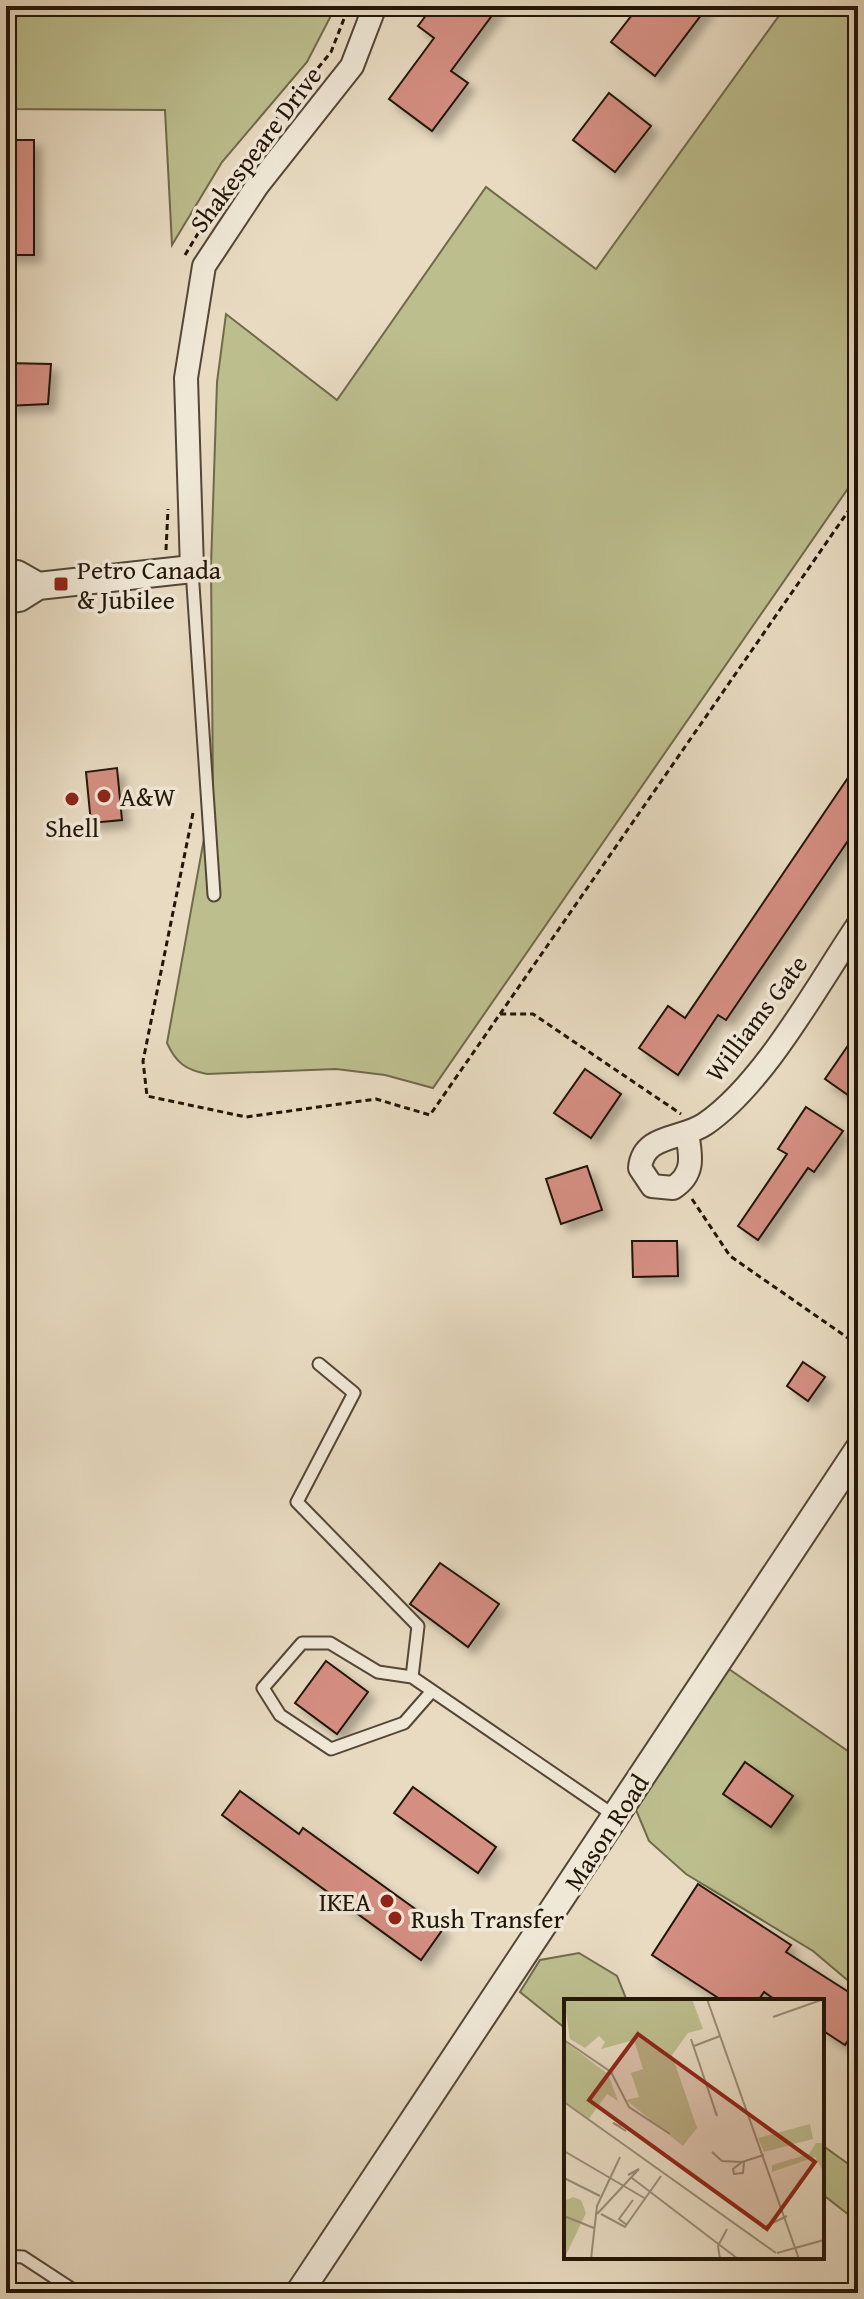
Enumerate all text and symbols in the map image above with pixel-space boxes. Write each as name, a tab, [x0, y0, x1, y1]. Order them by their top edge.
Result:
street label: Shakespeare Drive	[179, 57, 331, 241]
place label: Petro Canada & Jubilee	[77, 550, 222, 619]
marker: Petro Canada & Jubilee	[52, 575, 70, 593]
place label: A&W	[120, 777, 175, 816]
marker: A&W	[95, 787, 113, 805]
marker: Shell	[63, 790, 81, 808]
place label: Shell	[45, 808, 99, 847]
street label: Williams Gate	[695, 946, 817, 1090]
street label: Mason Road	[554, 1766, 658, 1898]
place label: IKEA	[319, 1882, 371, 1921]
marker: IKEA	[378, 1892, 396, 1910]
place label: Rush Transfer	[411, 1899, 564, 1938]
marker: Rush Transfer	[386, 1909, 404, 1927]
inset map	[564, 1999, 824, 2259]

